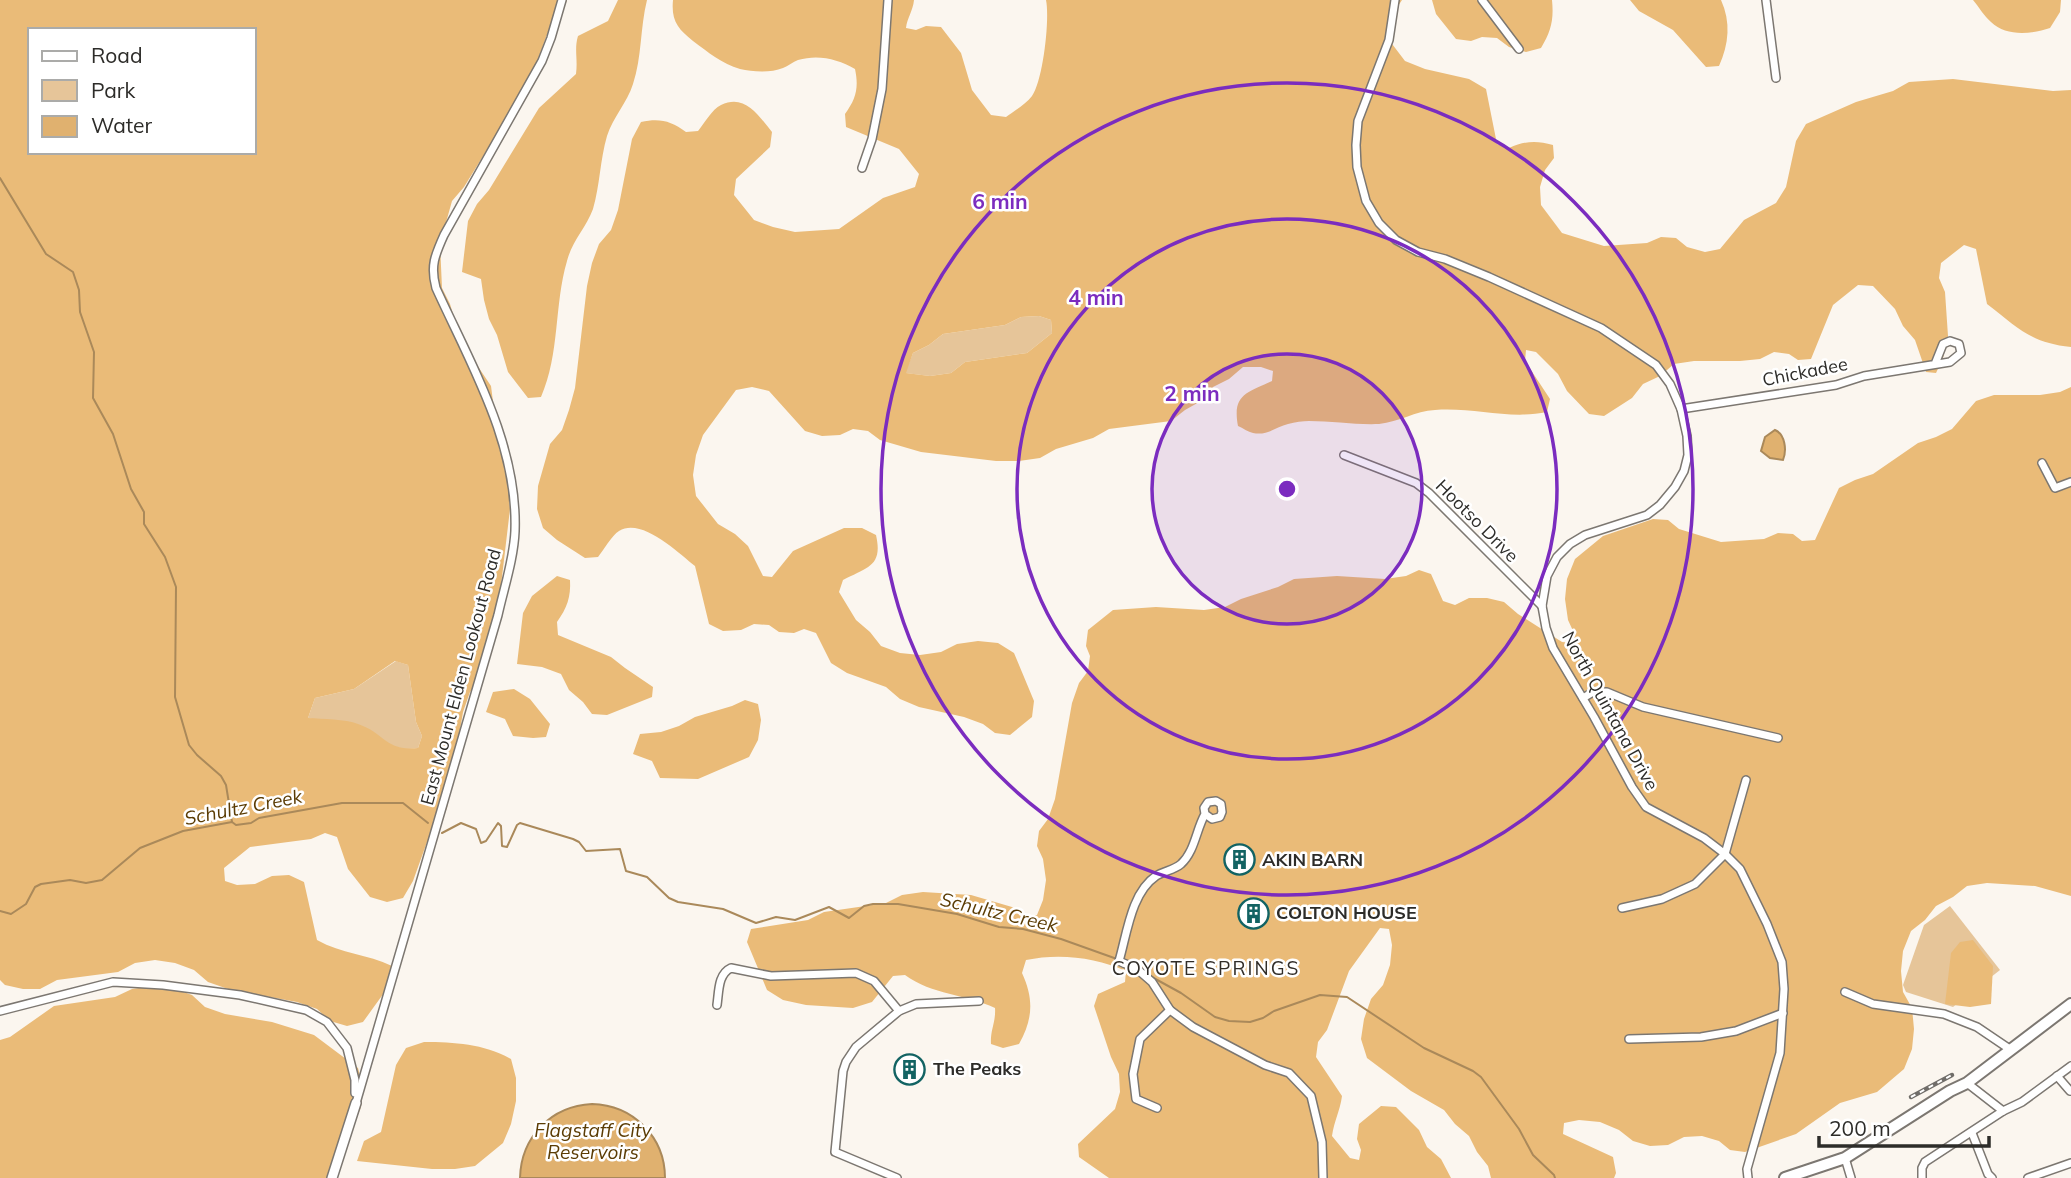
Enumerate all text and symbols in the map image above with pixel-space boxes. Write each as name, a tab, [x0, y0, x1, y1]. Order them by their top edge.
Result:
legend	[28, 28, 256, 154]
text: Road	[91, 42, 142, 68]
text: Park	[91, 77, 135, 103]
text: Water	[91, 112, 152, 138]
text: 6 min	[972, 188, 1028, 214]
text: 4 min	[1068, 284, 1124, 310]
street label: Chickadee	[1760, 352, 1850, 391]
text: 2 min	[1164, 380, 1220, 406]
street label: Hootso Drive	[1431, 474, 1524, 567]
centre of rings	[1275, 477, 1299, 501]
street label: East Mount Elden Lookout Road	[415, 546, 506, 808]
street label: North Quintana Drive	[1557, 627, 1664, 794]
water label: Schultz Creek	[182, 784, 305, 830]
building icon: AKIN BARN	[1222, 843, 1256, 877]
place label: AKIN BARN	[1262, 848, 1363, 871]
water label: Schultz Creek	[938, 887, 1061, 937]
building icon: COLTON HOUSE	[1236, 896, 1270, 930]
place label: COLTON HOUSE	[1276, 901, 1417, 924]
district label: COYOTE SPRINGS	[1112, 956, 1300, 980]
building icon: The Peaks	[893, 1052, 927, 1086]
place label: The Peaks	[933, 1057, 1021, 1080]
scale bar	[1819, 1104, 1989, 1148]
text: 200 m	[1829, 1115, 1891, 1141]
water label: Flagstaff City Reservoirs	[534, 1118, 653, 1164]

